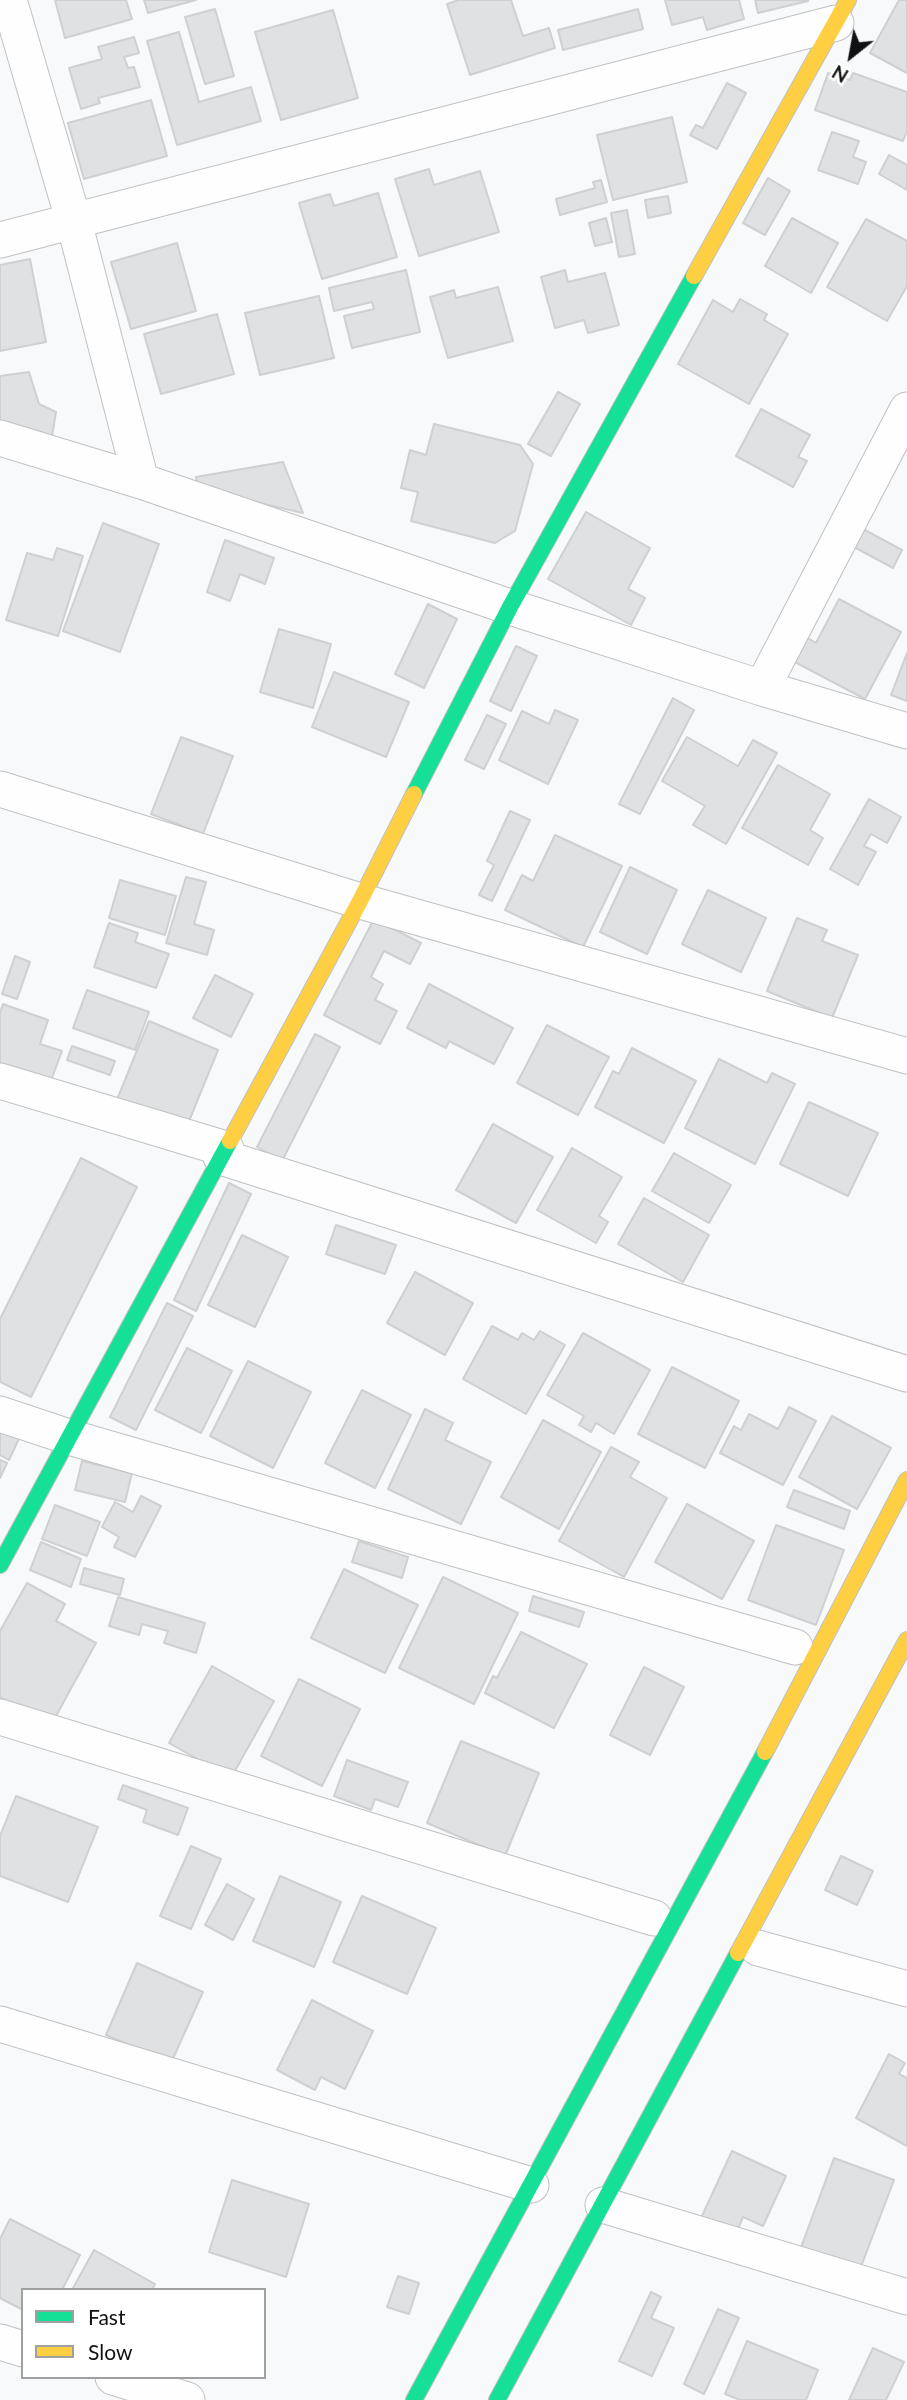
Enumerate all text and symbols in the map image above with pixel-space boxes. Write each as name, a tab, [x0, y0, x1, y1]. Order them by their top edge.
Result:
north arrow	[816, 21, 886, 91]
text: N	[828, 61, 852, 88]
legend	[21, 2288, 266, 2379]
text: Fast	[88, 2304, 125, 2329]
text: Slow	[88, 2339, 132, 2364]

